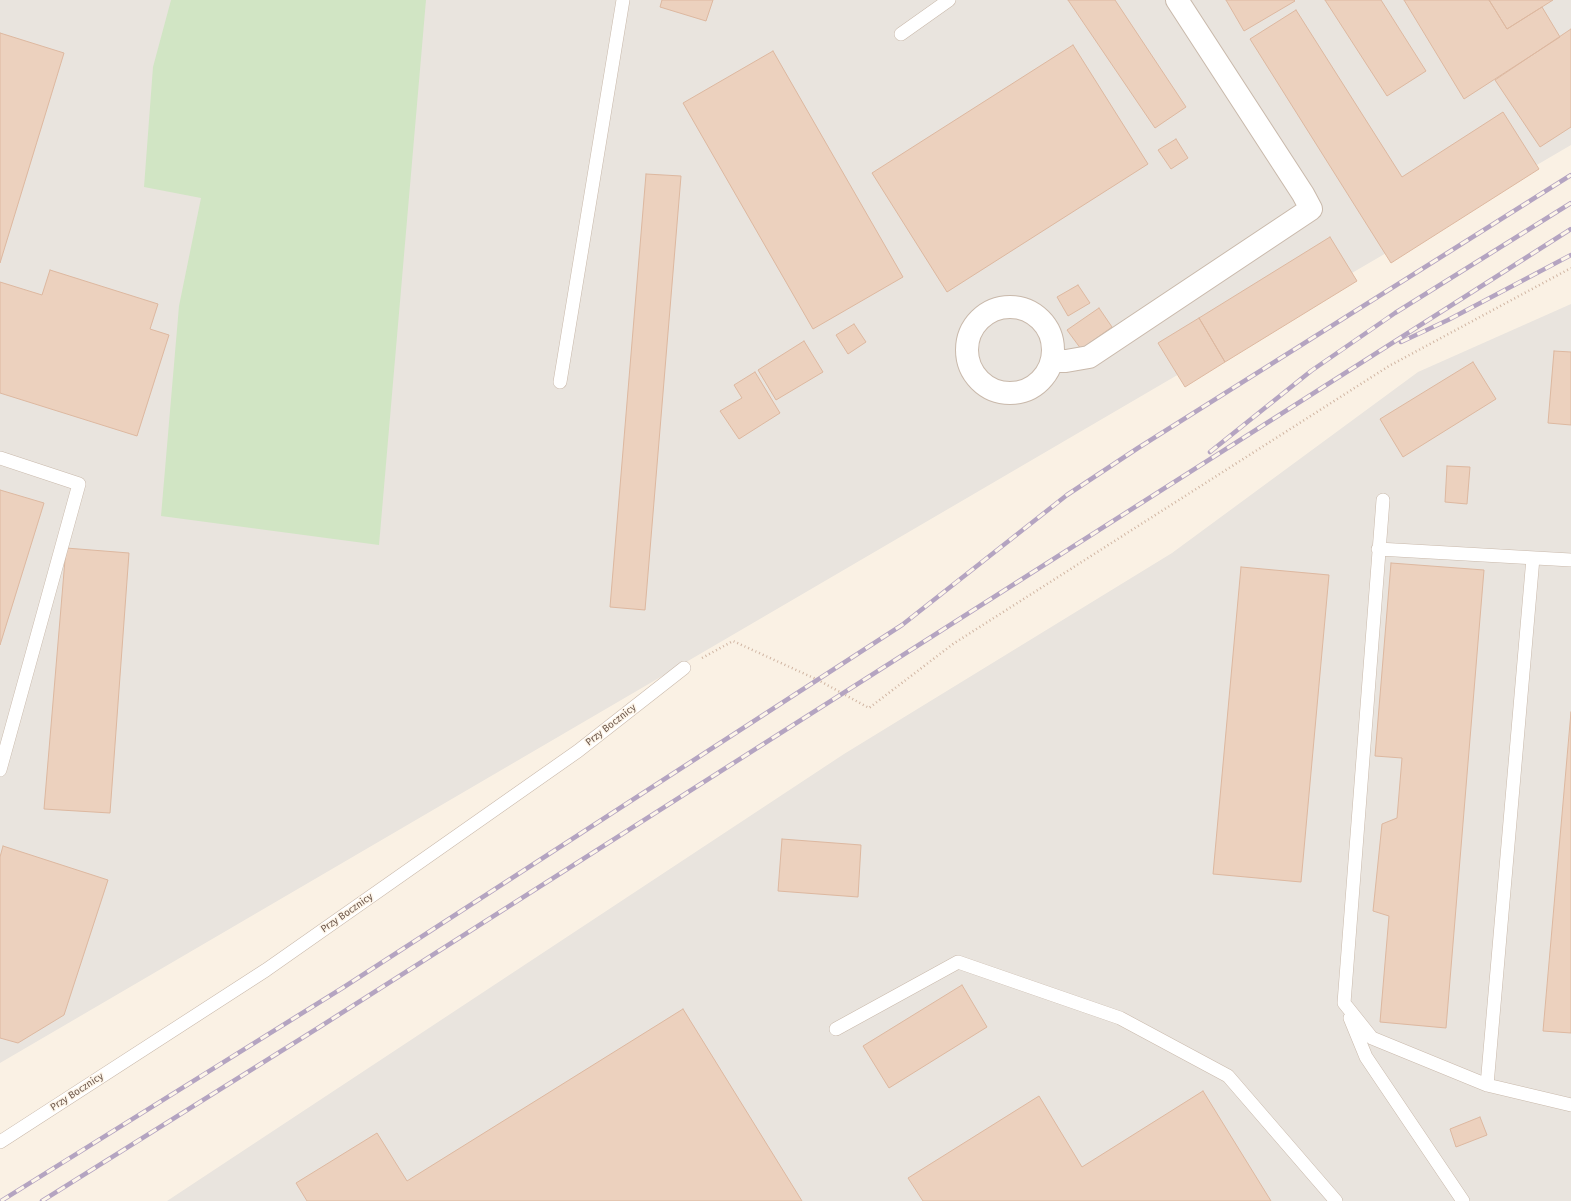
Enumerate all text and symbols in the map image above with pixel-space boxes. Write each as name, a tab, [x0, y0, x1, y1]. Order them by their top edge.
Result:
street label: Przy Bocznicy	[583, 702, 639, 748]
street label: Przy Bocznicy	[319, 891, 375, 935]
street label: Przy Bocznicy	[48, 1070, 106, 1114]

